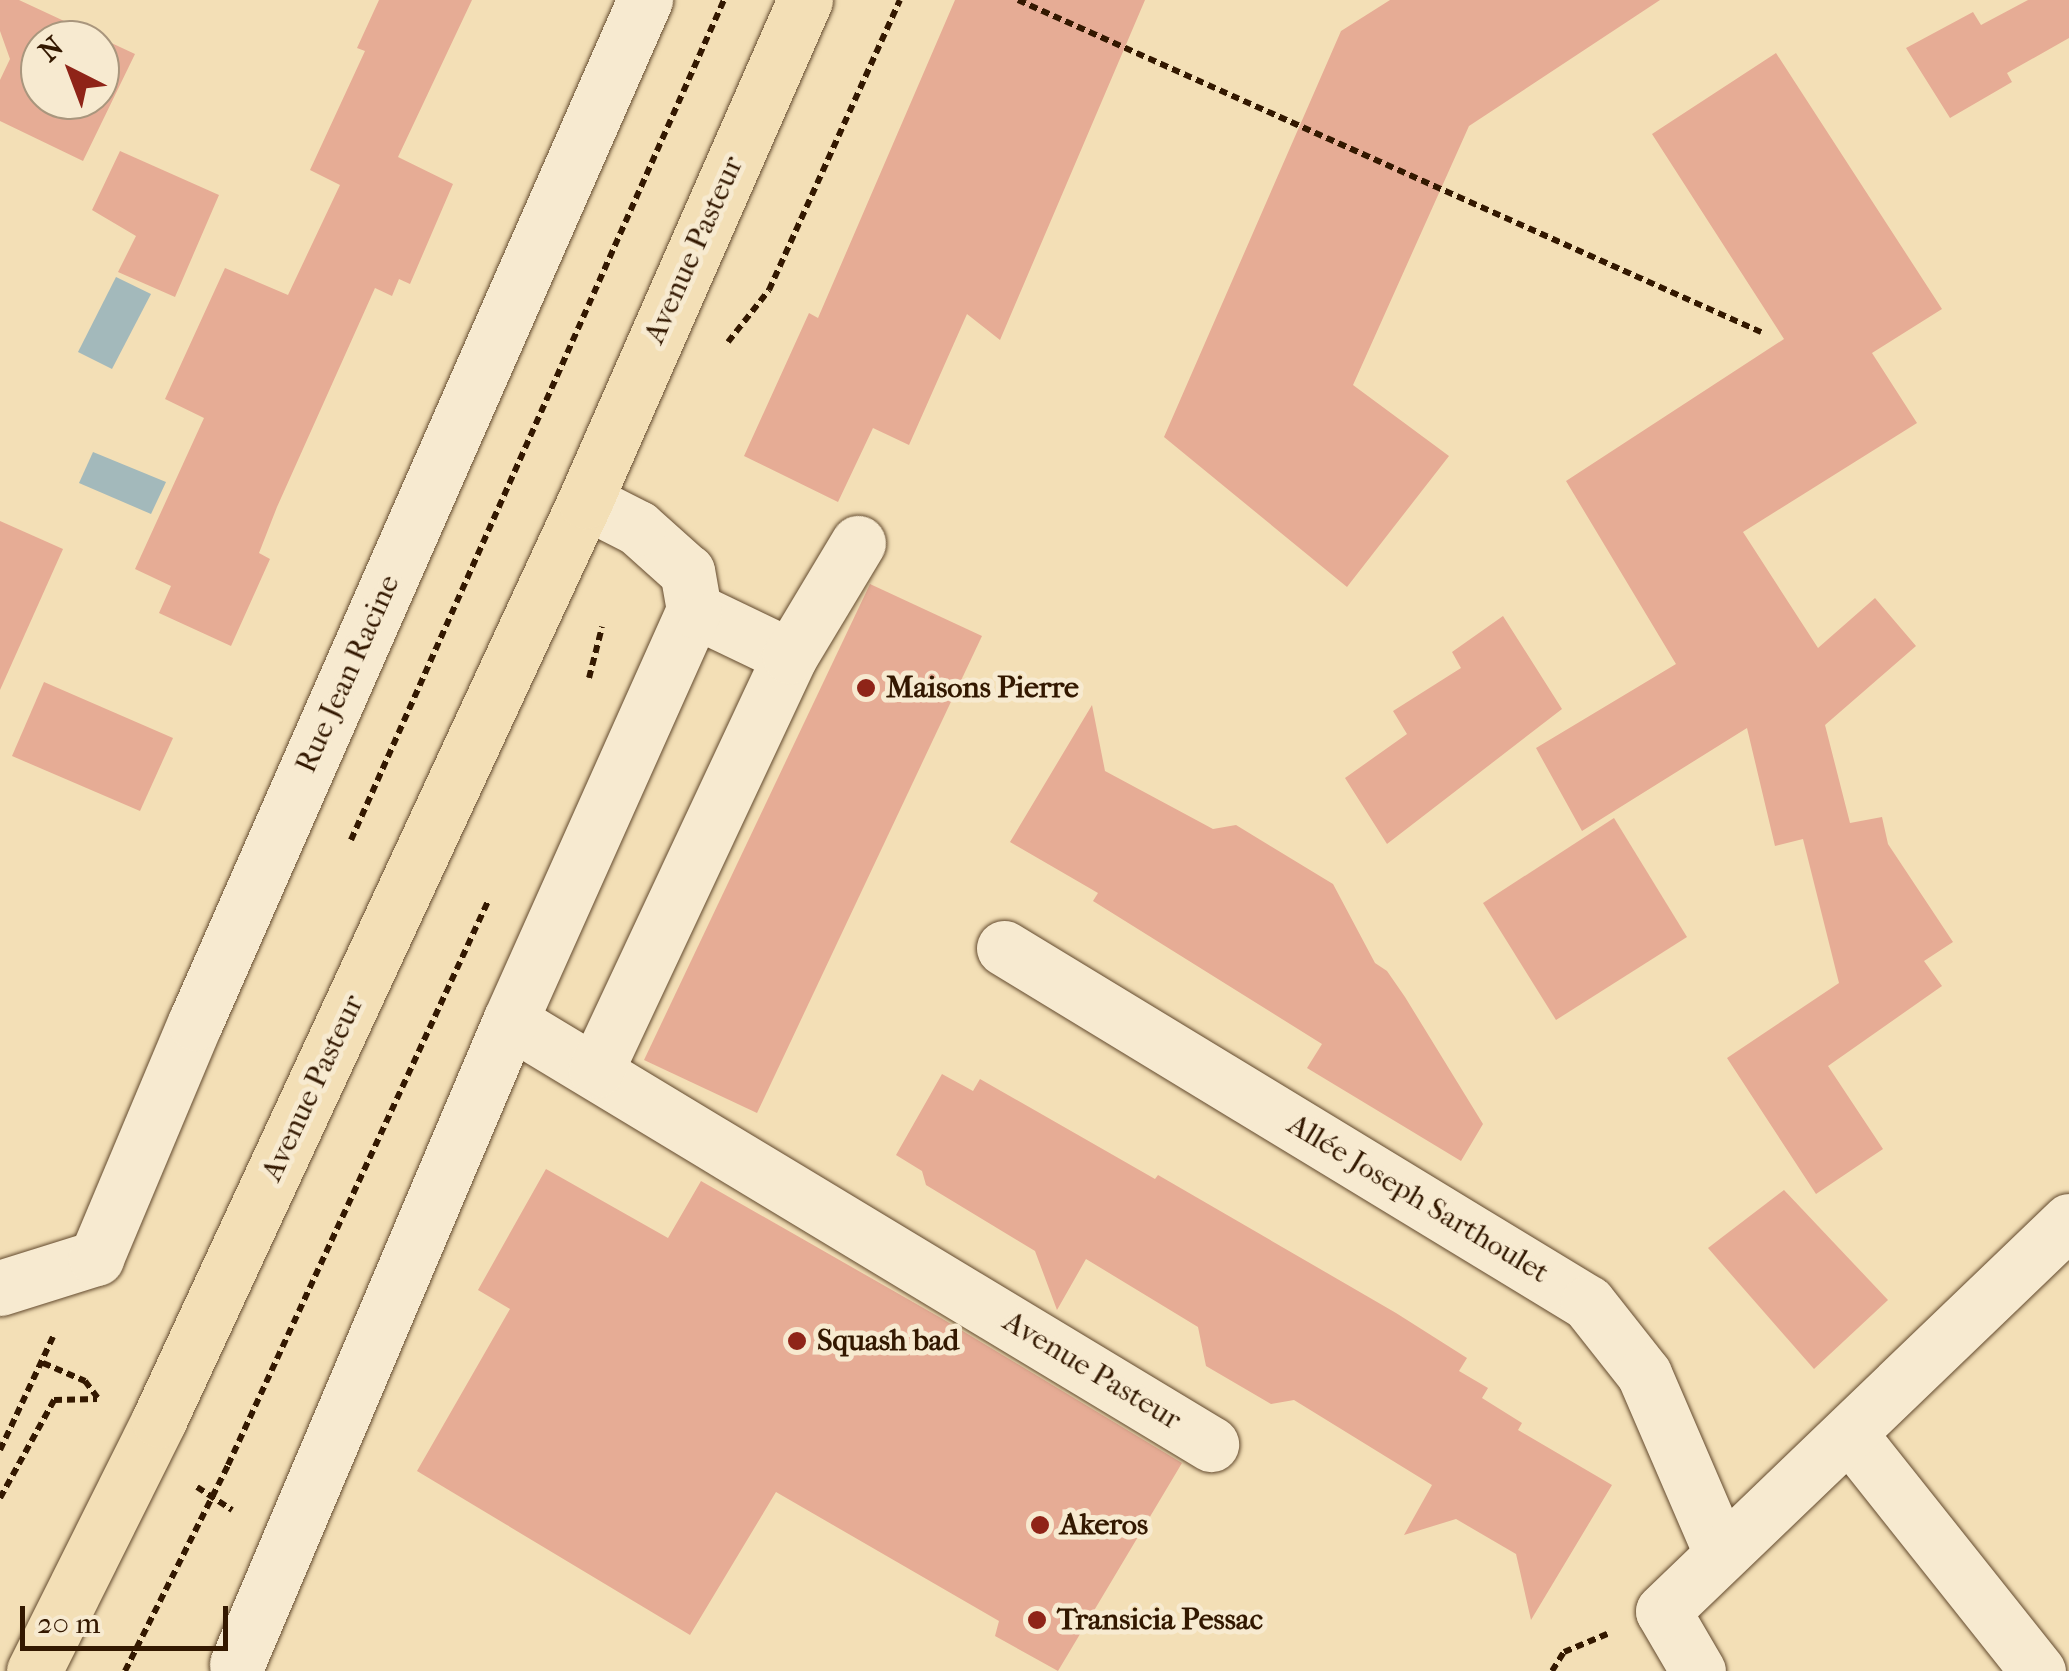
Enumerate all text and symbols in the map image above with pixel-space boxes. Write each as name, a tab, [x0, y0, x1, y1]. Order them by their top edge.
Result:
north arrow	[20, 20, 120, 120]
text: N	[32, 29, 70, 68]
street label: Avenue Pasteur	[637, 151, 751, 349]
street label: Rue Jean Racine	[288, 569, 408, 779]
place label: Maisons Pierre	[886, 670, 1079, 706]
marker: Maisons Pierre	[855, 677, 877, 699]
street label: Avenue Pasteur	[254, 989, 372, 1187]
street label: Allée Joseph Sarthoulet	[1281, 1107, 1555, 1291]
street label: Avenue Pasteur	[996, 1304, 1188, 1438]
place label: Squash bad	[817, 1323, 959, 1359]
marker: Squash bad	[786, 1330, 808, 1352]
place label: Akeros	[1060, 1507, 1148, 1543]
marker: Akeros	[1029, 1514, 1051, 1536]
scale bar	[25, 1586, 232, 1648]
place label: Transicia Pessac	[1057, 1602, 1263, 1638]
text: 20 m	[37, 1606, 100, 1641]
marker: Transicia Pessac	[1026, 1609, 1048, 1631]

